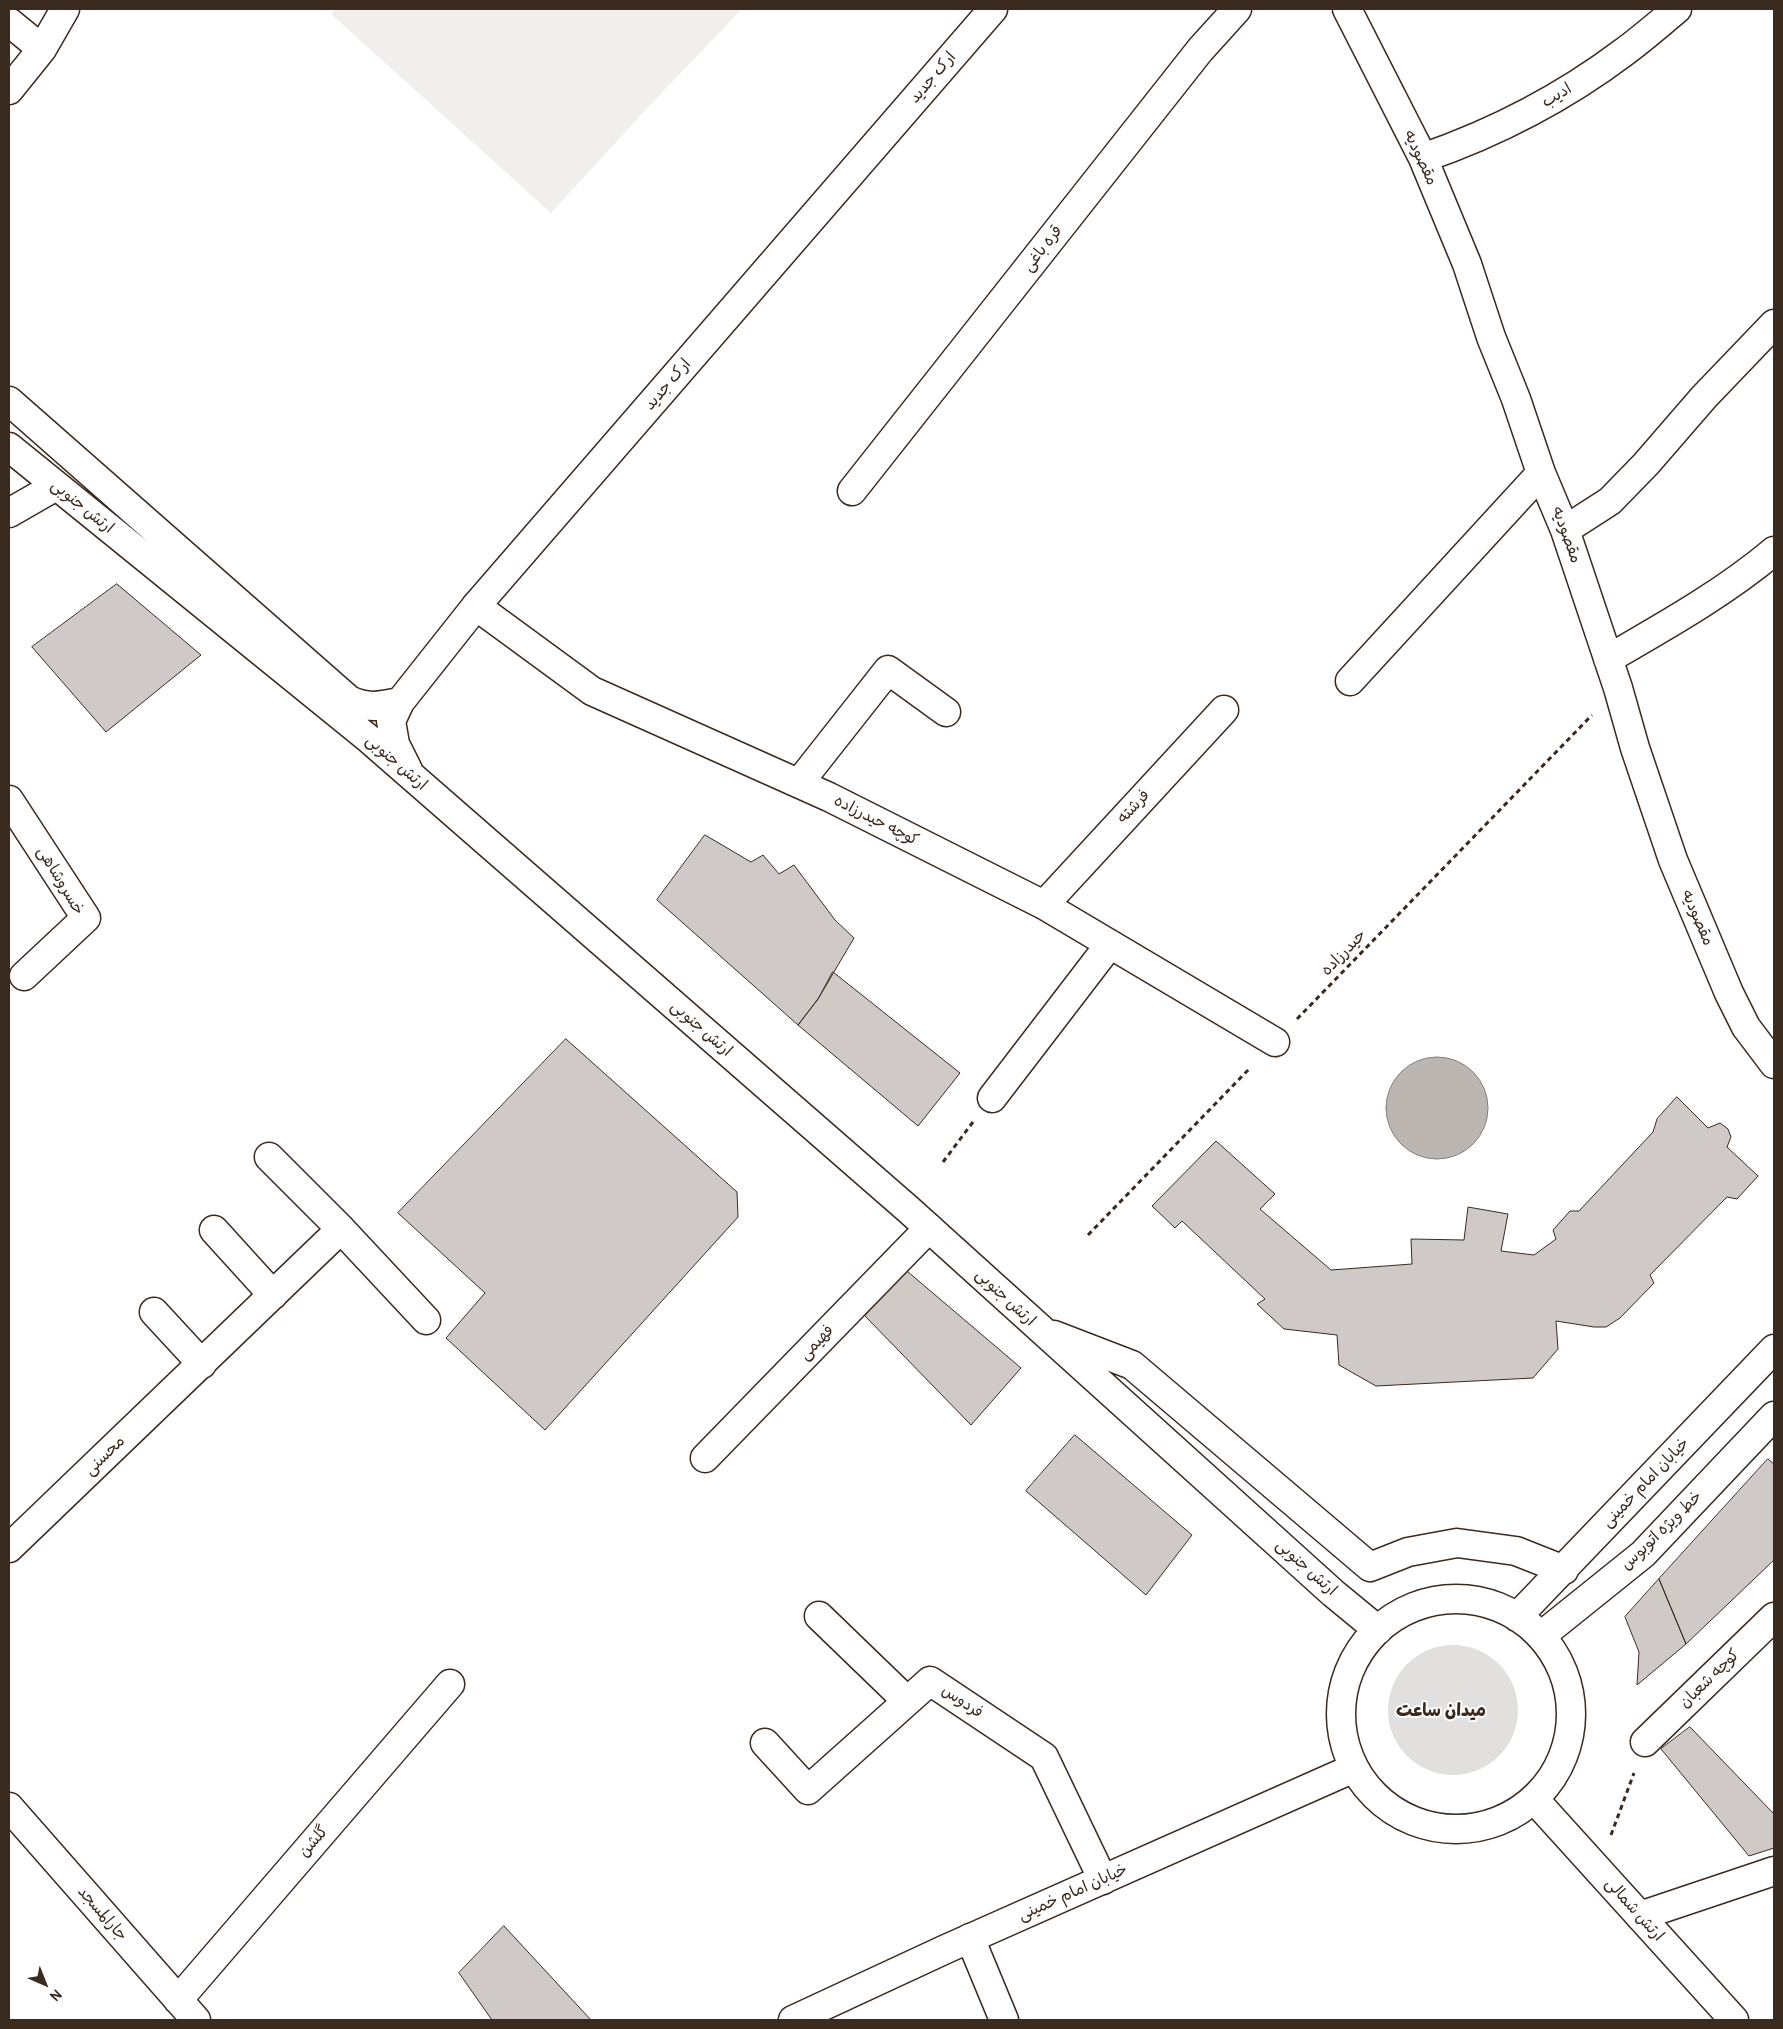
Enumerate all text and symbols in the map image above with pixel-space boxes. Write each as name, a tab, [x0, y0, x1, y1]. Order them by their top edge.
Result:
street label: ارک جدید	[905, 48, 961, 108]
street label: ادیب	[1539, 80, 1575, 112]
street label: مقصودیه	[1399, 127, 1441, 189]
street label: قره باغی	[1019, 222, 1067, 276]
street label: ارک جدید	[640, 355, 696, 415]
street label: ارتش جنوبی	[47, 476, 117, 538]
street label: مقصودیه	[1547, 504, 1585, 566]
street label: ارتش جنوبی	[361, 731, 431, 795]
street label: فرشته	[1114, 786, 1154, 828]
street label: کوچه حیدرزاده	[830, 791, 922, 851]
street label: خسروشاهی	[32, 843, 88, 919]
street label: مقصودیه	[1677, 887, 1717, 949]
street label: حیدرزاده	[1317, 926, 1371, 980]
street label: ارتش جنوبی	[666, 997, 736, 1061]
street label: ارتش جنوبی	[971, 1265, 1039, 1331]
street label: فهیمی	[796, 1321, 838, 1365]
street label: محسنی	[81, 1432, 129, 1480]
street label: خیابان امام خمینی	[1598, 1434, 1694, 1532]
street label: خط ویژه اتوبوس	[1617, 1487, 1707, 1575]
street label: ارتش جنوبی	[1272, 1536, 1340, 1600]
street label: کوچه شعبان	[1676, 1646, 1744, 1712]
street label: فردوس	[938, 1681, 986, 1723]
district label: میدان ساعت	[1396, 1700, 1486, 1722]
street label: گلشن	[295, 1822, 333, 1862]
street label: خیابان امام خمینی	[1015, 1860, 1131, 1926]
street label: ارتش شمالی	[1601, 1874, 1667, 1946]
street label: جارالمسجد	[73, 1883, 131, 1945]
north arrow	[20, 1959, 70, 2009]
text: N	[46, 1986, 65, 2005]

